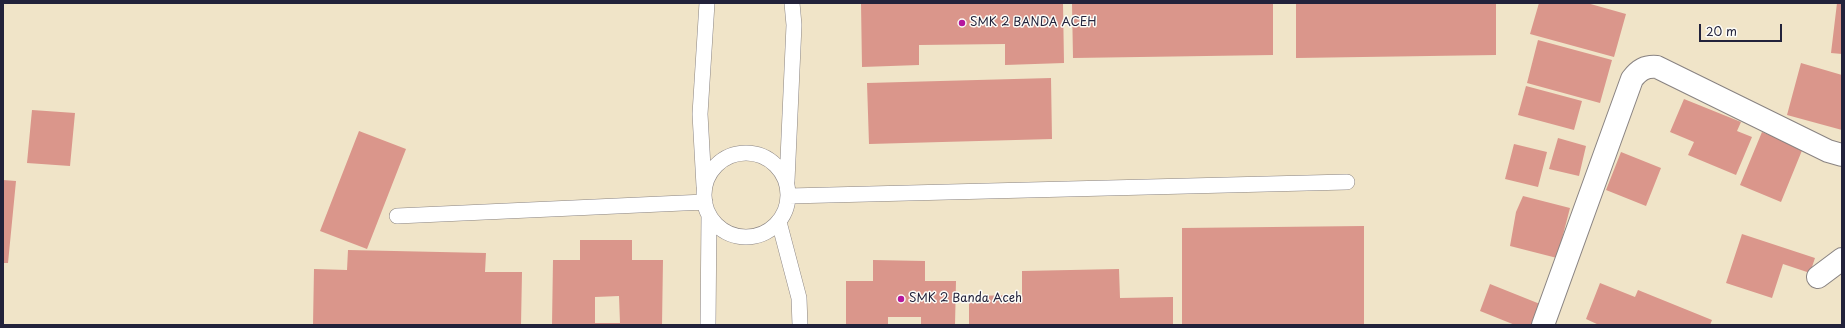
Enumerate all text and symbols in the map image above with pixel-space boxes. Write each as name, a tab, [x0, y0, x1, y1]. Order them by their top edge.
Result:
place label: SMK 2 BANDA ACEH	[970, 16, 1097, 30]
scale bar	[1701, 16, 1784, 42]
marker: SMK 2 BANDA ACEH	[957, 18, 967, 28]
text: 20 m	[1706, 22, 1737, 40]
place label: SMK 2 Banda Aceh	[909, 292, 1022, 306]
marker: SMK 2 Banda Aceh	[896, 294, 906, 304]

